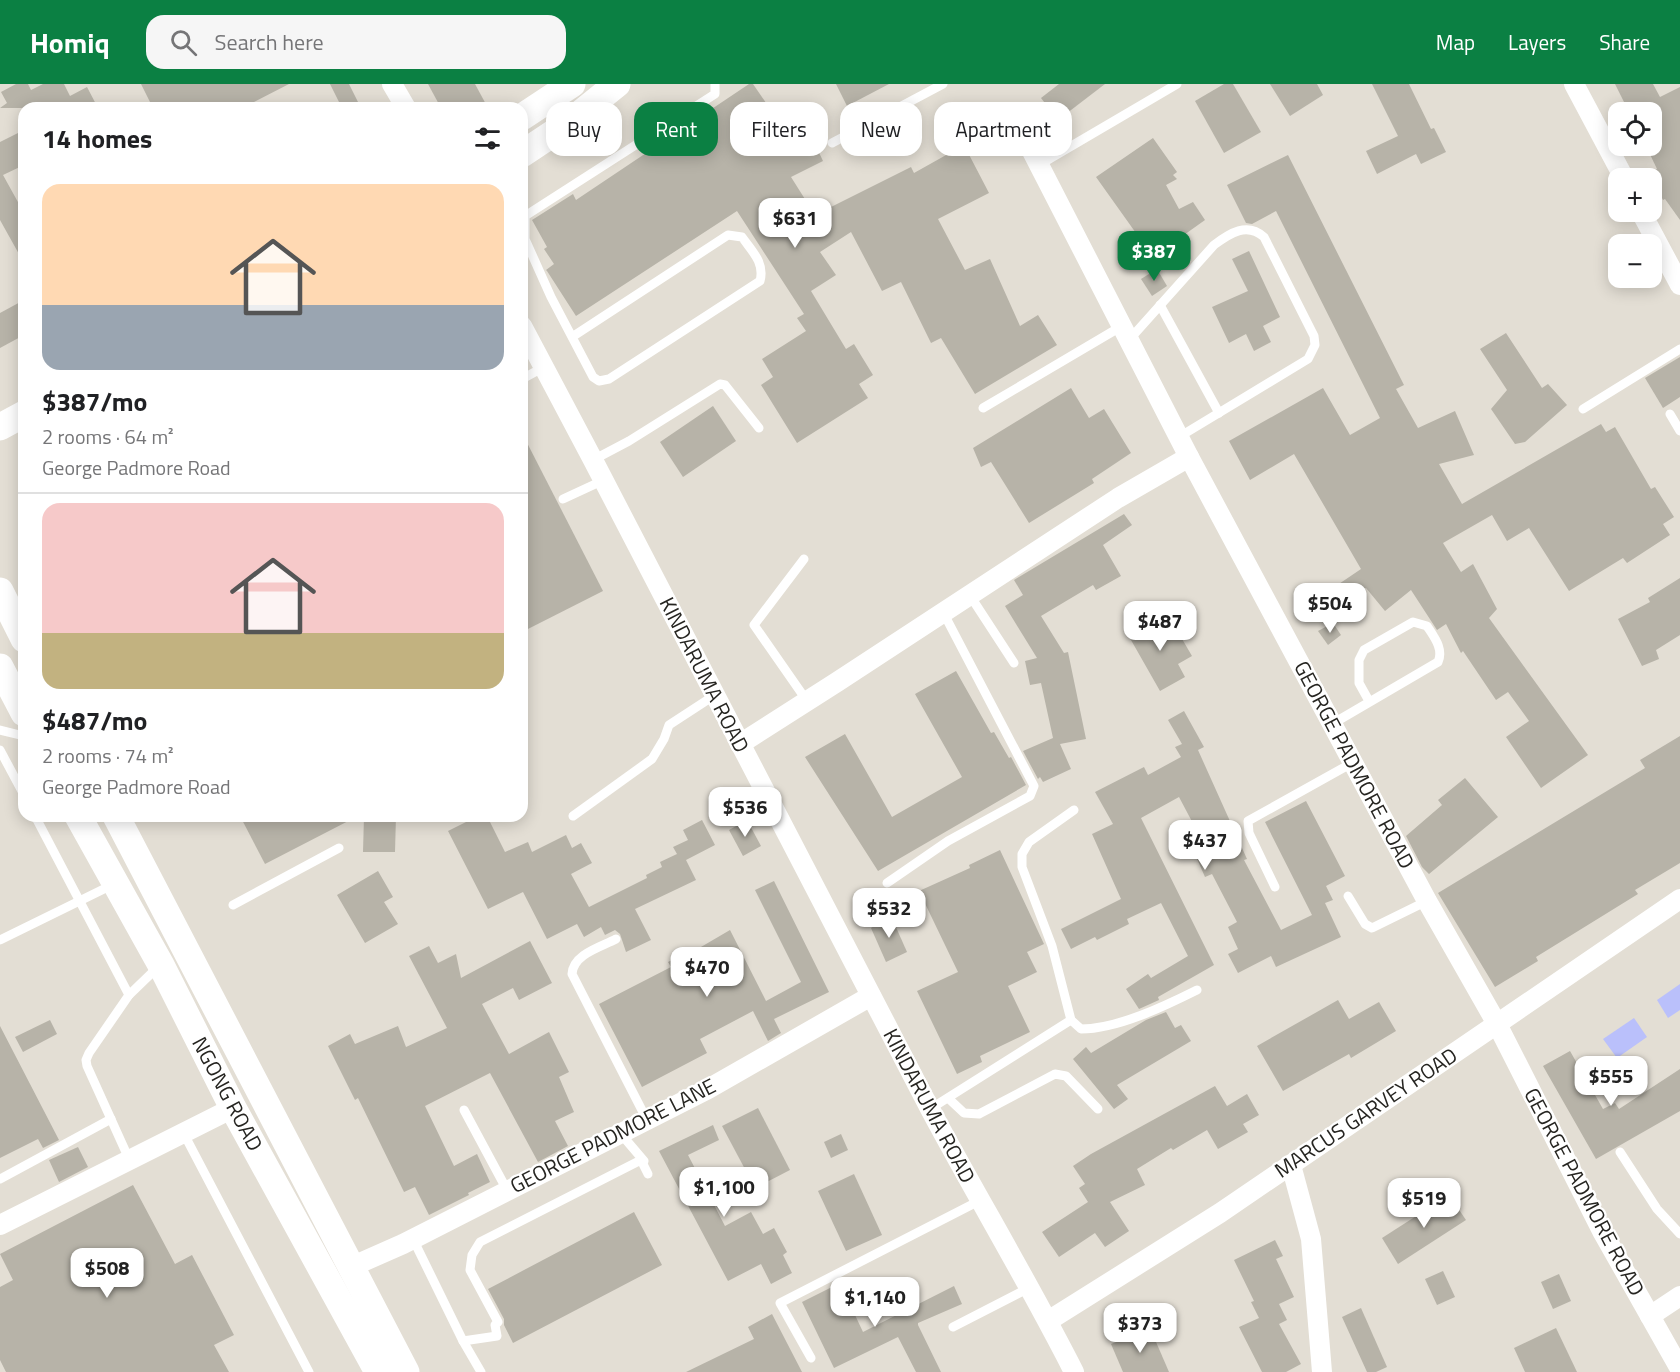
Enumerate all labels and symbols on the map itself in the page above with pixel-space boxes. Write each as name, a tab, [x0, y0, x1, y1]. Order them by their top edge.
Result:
pin: $631	[759, 198, 831, 249]
pin: $387	[1118, 231, 1190, 282]
pin: $504	[1294, 583, 1366, 634]
street label: KINDARUMA ROAD	[652, 591, 758, 758]
pin: $487	[1124, 601, 1196, 652]
street label: GEORGE PADMORE ROAD	[1286, 655, 1423, 874]
pin: $536	[709, 787, 781, 838]
pin: $437	[1169, 820, 1241, 871]
pin: $532	[853, 888, 925, 939]
pin: $470	[671, 947, 743, 998]
street label: KINDARUMA ROAD	[876, 1023, 984, 1188]
street label: NGONG ROAD	[184, 1031, 271, 1156]
street label: MARCUS GARVEY ROAD	[1268, 1039, 1463, 1185]
pin: $555	[1575, 1056, 1647, 1107]
street label: GEORGE PADMORE LANE	[504, 1069, 721, 1201]
street label: GEORGE PADMORE ROAD	[1516, 1082, 1653, 1301]
pin: $1,100	[675, 1167, 773, 1218]
pin: $519	[1388, 1178, 1460, 1229]
pin: $508	[71, 1248, 143, 1299]
pin: $1,140	[826, 1277, 924, 1328]
pin: $373	[1104, 1303, 1176, 1354]

